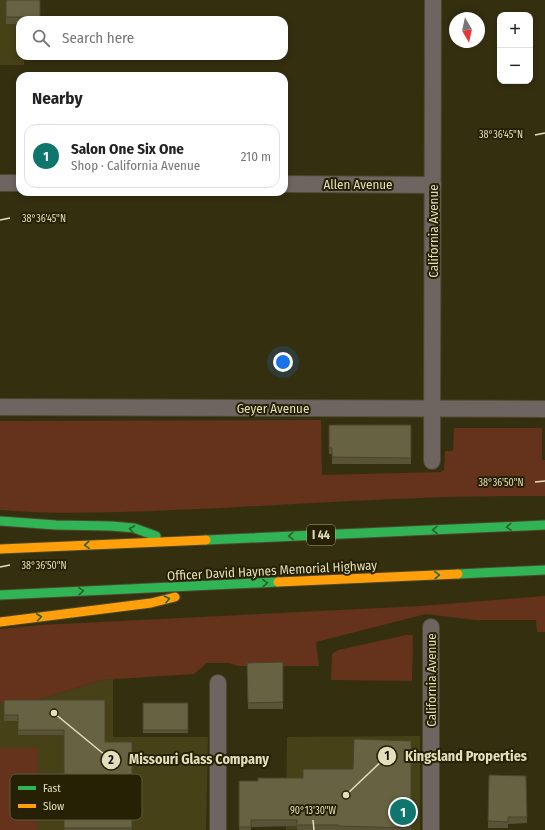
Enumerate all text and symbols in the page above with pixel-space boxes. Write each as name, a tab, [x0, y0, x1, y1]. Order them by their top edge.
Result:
north arrow	[449, 12, 485, 48]
map controls	[497, 12, 533, 84]
button: +	[497, 12, 533, 48]
search box	[16, 16, 288, 60]
icon: search	[30, 27, 52, 49]
text: Search here	[62, 29, 134, 47]
button: −	[497, 48, 533, 84]
text: Nearby	[32, 88, 83, 109]
text: 38°36'45"N	[479, 129, 523, 141]
text: Salon One Six One	[71, 140, 184, 158]
text: 1	[43, 149, 49, 164]
text: 210 m	[241, 149, 271, 164]
text: Shop · California Avenue	[71, 158, 200, 173]
street label: Allen Avenue	[323, 177, 393, 192]
street label: California Avenue	[426, 184, 441, 278]
text: 38°36'45"N	[22, 213, 66, 225]
your location	[273, 352, 293, 372]
street label: Geyer Avenue	[237, 401, 309, 416]
text: 38°36'50"N	[478, 477, 524, 489]
one-way arrow	[506, 522, 512, 531]
one-way arrow	[128, 525, 135, 533]
road number: I 44	[307, 525, 335, 545]
one-way arrow	[432, 526, 438, 534]
one-way arrow	[288, 532, 294, 540]
one-way arrow	[84, 541, 90, 549]
street label: Officer David Haynes Memorial Highway	[167, 557, 378, 583]
text: 38°36'50"N	[21, 560, 67, 572]
one-way arrow	[434, 571, 440, 579]
one-way arrow	[262, 579, 268, 587]
one-way arrow	[78, 587, 84, 596]
one-way arrow	[164, 595, 171, 604]
one-way arrow	[36, 613, 42, 622]
street label: California Avenue	[424, 633, 439, 727]
callout: Kingsland Properties	[377, 743, 534, 769]
callout: Missouri Glass Company	[101, 747, 277, 773]
text: Kingsland Properties	[405, 748, 527, 765]
text: 1	[384, 749, 390, 763]
text: Missouri Glass Company	[129, 751, 269, 768]
text: 2	[107, 753, 114, 767]
legend	[10, 774, 142, 820]
text: Fast	[43, 782, 61, 795]
pin: 1	[390, 797, 416, 827]
text: Slow	[43, 800, 64, 813]
text: 90°13'30"W	[290, 805, 337, 817]

